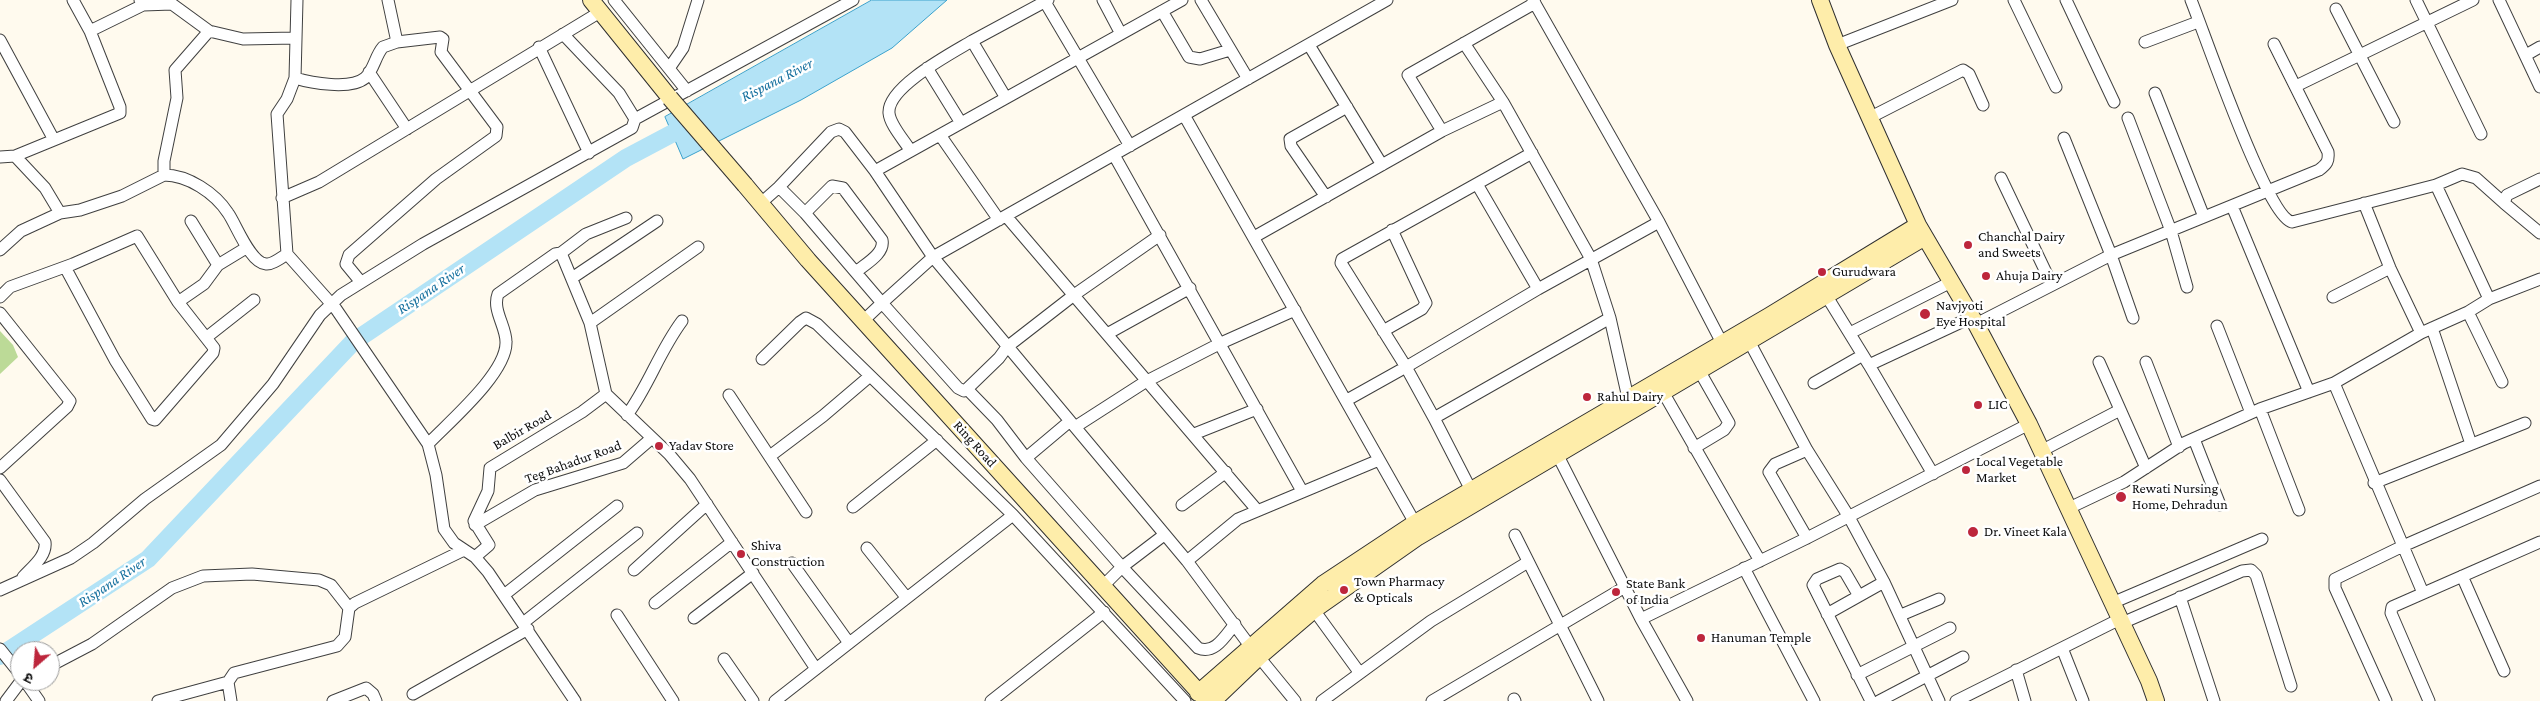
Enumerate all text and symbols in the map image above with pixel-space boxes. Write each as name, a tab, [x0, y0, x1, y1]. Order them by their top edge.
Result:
water label: Rispana River	[738, 54, 816, 106]
place label: Chanchal Dairy and Sweets	[1978, 229, 2065, 262]
marker: Chanchal Dairy and Sweets	[1962, 239, 1974, 251]
water label: Rispana River	[394, 260, 468, 318]
place label: Gurudwara	[1832, 264, 1896, 280]
marker: Gurudwara	[1816, 266, 1828, 278]
place label: Ahuja Dairy	[1996, 268, 2062, 284]
marker: Ahuja Dairy	[1980, 270, 1992, 282]
place label: Navjyoti Eye Hospital	[1936, 298, 2006, 331]
marker: Navjyoti Eye Hospital	[1918, 307, 1932, 321]
place label: Rahul Dairy	[1597, 389, 1663, 405]
marker: Rahul Dairy	[1581, 391, 1593, 403]
place label: LIC	[1988, 397, 2007, 413]
marker: LIC	[1972, 399, 1984, 411]
street label: Balbir Road	[490, 407, 554, 453]
street label: Ring Road	[950, 417, 1000, 471]
street label: Teg Bahadur Road	[522, 437, 624, 487]
place label: Yadav Store	[669, 438, 734, 454]
marker: Yadav Store	[653, 440, 665, 452]
place label: Local Vegetable Market	[1976, 454, 2063, 487]
marker: Local Vegetable Market	[1960, 464, 1972, 476]
place label: Rewati Nursing Home, Dehradun	[2132, 481, 2228, 514]
marker: Rewati Nursing Home, Dehradun	[2114, 490, 2128, 504]
place label: Dr. Vineet Kala	[1984, 524, 2067, 540]
marker: Dr. Vineet Kala	[1966, 525, 1980, 539]
place label: Shiva Construction	[751, 538, 825, 570]
marker: Shiva Construction	[735, 548, 747, 560]
water label: Rispana River	[75, 553, 149, 611]
place label: Town Pharmacy & Opticals	[1354, 574, 1444, 606]
place label: State Bank of India	[1626, 576, 1685, 608]
marker: Town Pharmacy & Opticals	[1338, 584, 1350, 596]
marker: State Bank of India	[1610, 586, 1622, 598]
place label: Hanuman Temple	[1711, 630, 1811, 646]
marker: Hanuman Temple	[1695, 632, 1707, 644]
north arrow	[10, 641, 60, 691]
text: उ	[21, 669, 36, 687]

